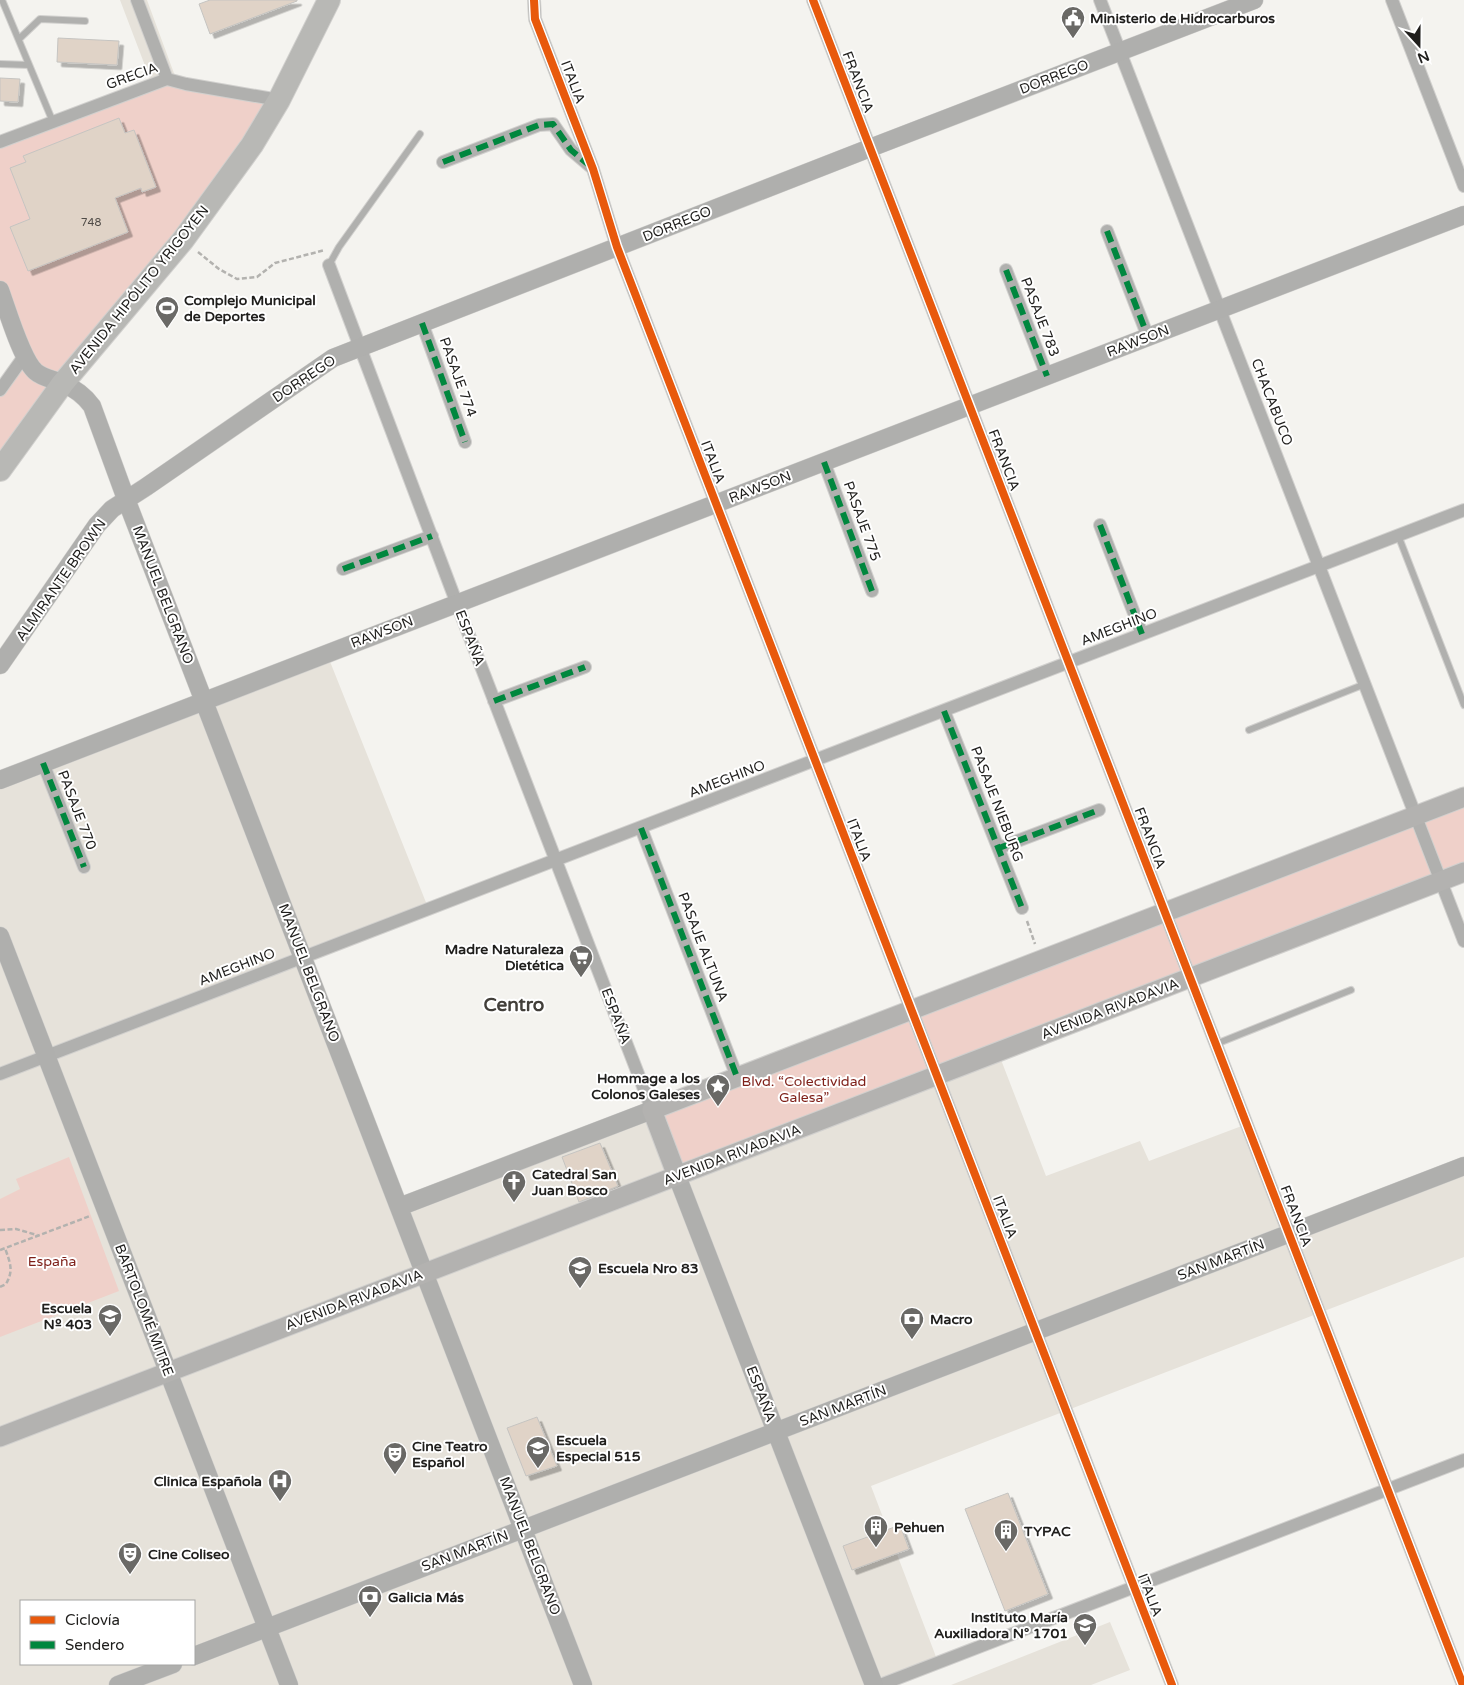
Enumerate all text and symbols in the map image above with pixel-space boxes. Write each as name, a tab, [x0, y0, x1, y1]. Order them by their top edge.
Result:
public building icon: Ministerio de Hidrocarburos	[1060, 5, 1086, 39]
place label: Ministerio de Hidrocarburos	[1090, 10, 1275, 27]
north arrow	[1394, 20, 1444, 70]
text: N	[1415, 47, 1432, 67]
street label: FRANCIA	[839, 49, 877, 115]
street label: DORREGO	[1017, 56, 1091, 98]
street label: ITALIA	[557, 58, 589, 106]
street label: GRECIA	[104, 59, 160, 93]
street label: AVENIDA HIPÓLITO YRIGOYEN	[66, 202, 212, 378]
street label: DORREGO	[640, 203, 714, 245]
house number: 748	[81, 216, 101, 229]
street label: PASAJE 783	[1017, 275, 1063, 359]
place label: Complejo Municipal de Deportes	[184, 292, 316, 325]
sports icon: Complejo Municipal de Deportes	[154, 295, 180, 329]
street label: RAWSON	[1104, 321, 1172, 361]
street label: PASAJE 774	[436, 335, 480, 419]
street label: DORREGO	[269, 352, 339, 406]
street label: CHACABUCO	[1248, 356, 1296, 448]
street label: FRANCIA	[985, 427, 1023, 493]
street label: ITALIA	[697, 438, 729, 486]
street label: RAWSON	[726, 467, 794, 507]
street label: PASAJE 775	[840, 479, 884, 563]
street label: ALMIRANTE BROWN	[12, 516, 110, 644]
street label: MANUEL BELGRANO	[129, 523, 197, 667]
street label: AMEGHINO	[1078, 605, 1160, 649]
street label: ESPAÑA	[452, 608, 488, 668]
street label: RAWSON	[348, 612, 416, 652]
street label: PASAJE NIEBURG	[967, 744, 1027, 864]
street label: AMEGHINO	[686, 757, 768, 801]
street label: PASAJE 770	[54, 768, 100, 852]
street label: FRANCIA	[1131, 805, 1169, 871]
street label: ITALIA	[843, 816, 875, 864]
street label: PASAJE ALTUNA	[674, 890, 732, 1004]
street label: MANUEL BELGRANO	[275, 901, 343, 1045]
place label: Madre Naturaleza Dietética	[445, 941, 564, 974]
supermarket icon: Madre Naturaleza Dietética	[568, 944, 594, 978]
street label: AMEGHINO	[196, 945, 278, 989]
street label: AVENIDA RIVADAVIA	[1039, 975, 1181, 1043]
street label: ESPAÑA	[598, 986, 634, 1046]
district label: Centro	[484, 994, 544, 1016]
place label: Hommage a los Colonos Galeses	[591, 1070, 700, 1103]
place icon: Hommage a los Colonos Galeses	[705, 1073, 731, 1107]
park label: Blvd. “Colectividad Galesa”	[742, 1073, 866, 1106]
street label: AVENIDA RIVADAVIA	[661, 1121, 803, 1189]
place label: Catedral San Juan Bosco	[531, 1166, 617, 1199]
church icon: Catedral San Juan Bosco	[501, 1169, 527, 1203]
street label: FRANCIA	[1277, 1183, 1315, 1249]
street label: ITALIA	[989, 1193, 1021, 1241]
street label: SAN MARTÍN	[1175, 1236, 1267, 1284]
street label: BARTOLOMÉ MITRE	[111, 1242, 177, 1379]
park label: España	[28, 1253, 76, 1270]
school or university icon: Escuela Nro 83	[567, 1255, 593, 1289]
place label: Escuela Nro 83	[598, 1260, 699, 1277]
street label: AVENIDA RIVADAVIA	[283, 1266, 425, 1334]
place label: Escuela Nº 403	[41, 1300, 92, 1333]
school or university icon: Escuela Nº 403	[97, 1303, 123, 1337]
bank icon: Macro	[899, 1306, 925, 1340]
place label: Macro	[930, 1311, 973, 1328]
street label: ESPAÑA	[743, 1364, 779, 1424]
street label: SAN MARTÍN	[797, 1382, 889, 1430]
place label: Escuela Especial 515	[556, 1432, 641, 1465]
school or university icon: Escuela Especial 515	[525, 1435, 551, 1469]
place label: Cine Teatro Español	[412, 1438, 488, 1471]
theatre icon: Cine Teatro Español	[382, 1441, 408, 1475]
hospital icon: Clinica Española	[267, 1468, 293, 1502]
place label: Clinica Española	[154, 1473, 262, 1490]
street label: MANUEL BELGRANO	[496, 1474, 564, 1618]
building icon: Pehuen	[863, 1514, 889, 1548]
building icon: TYPAC	[993, 1518, 1019, 1552]
place label: Pehuen	[894, 1519, 945, 1536]
place label: TYPAC	[1023, 1523, 1071, 1540]
street label: SAN MARTÍN	[419, 1527, 511, 1575]
theatre icon: Cine Coliseo	[117, 1541, 143, 1575]
place label: Cine Coliseo	[148, 1546, 230, 1563]
street label: ITALIA	[1134, 1571, 1166, 1619]
bank icon: Galicia Más	[357, 1584, 383, 1618]
place label: Galicia Más	[388, 1589, 464, 1606]
legend	[20, 1600, 195, 1665]
place label: Instituto María Auxiliadora N° 1701	[934, 1609, 1068, 1642]
text: Ciclovía	[65, 1611, 120, 1629]
school or university icon: Instituto María Auxiliadora N° 1701	[1072, 1612, 1098, 1646]
text: Sendero	[65, 1636, 124, 1654]

